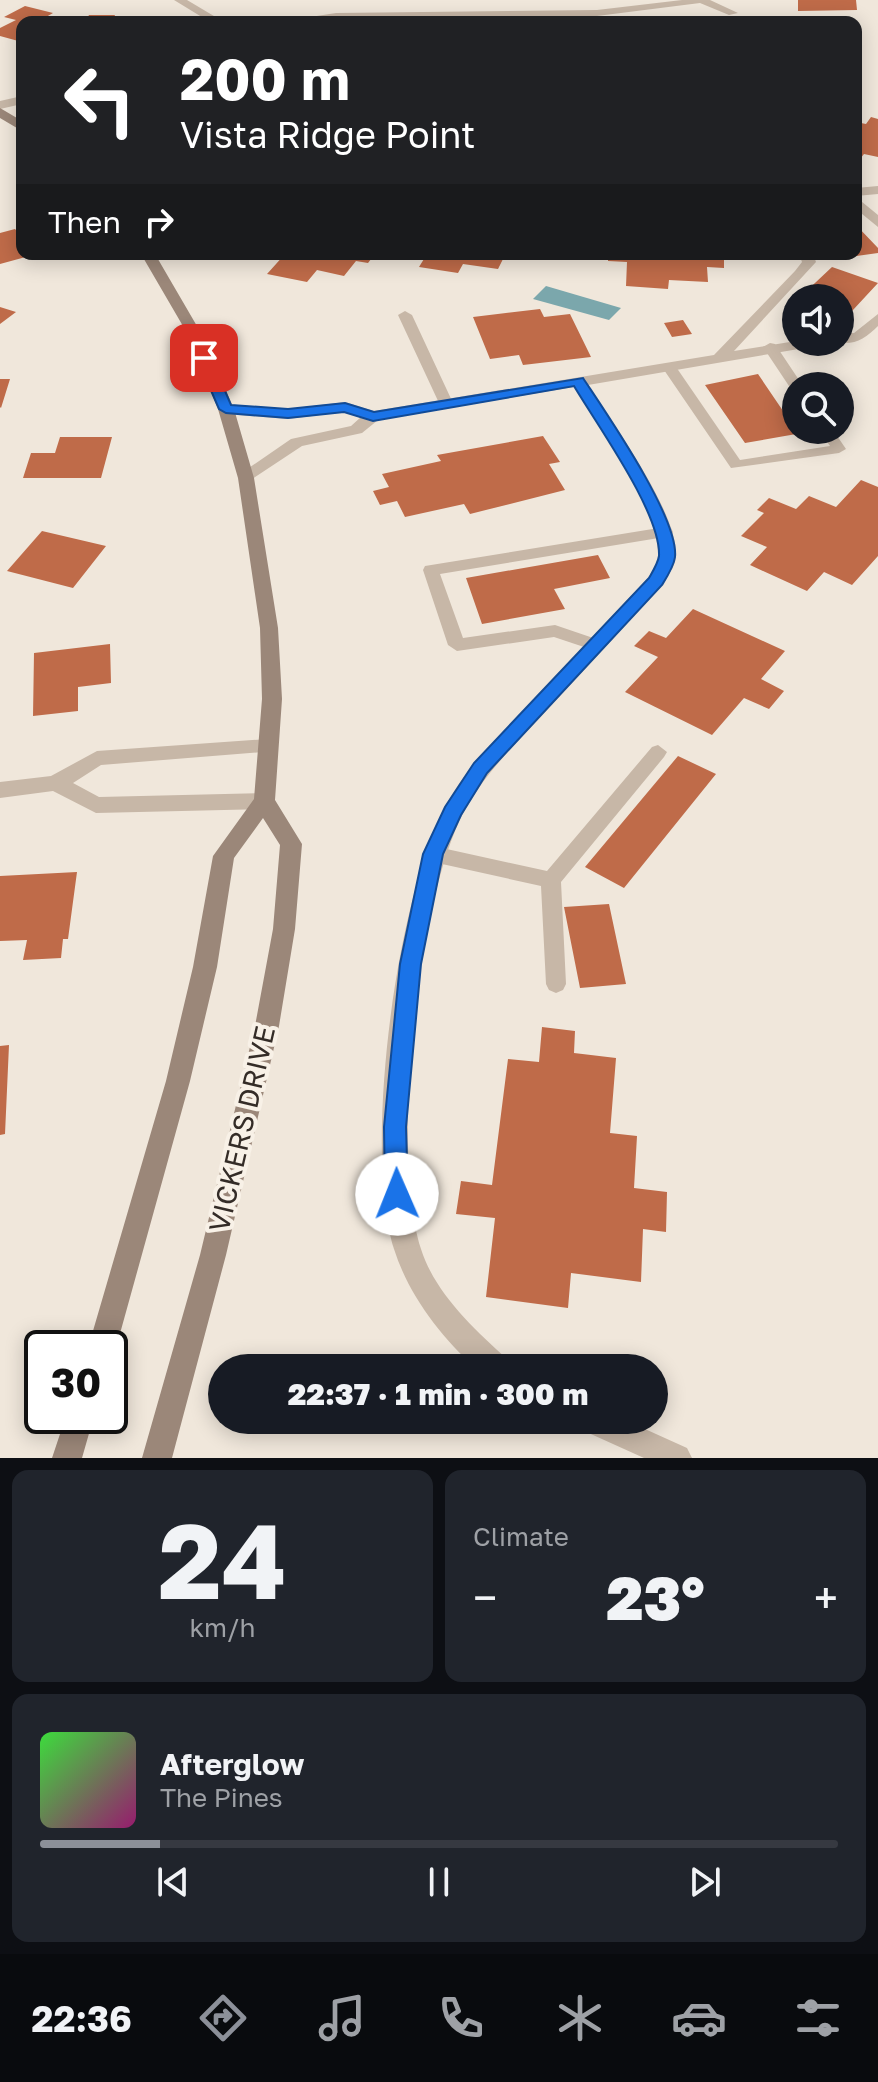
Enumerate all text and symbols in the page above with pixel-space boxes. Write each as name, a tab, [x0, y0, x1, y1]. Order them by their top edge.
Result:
text: 200 m	[180, 45, 350, 112]
icon: left	[48, 48, 152, 152]
text: Vista Ridge Point	[180, 113, 476, 156]
icon: right	[137, 200, 181, 244]
text: Then	[48, 204, 121, 240]
map controls	[782, 284, 854, 444]
button: sound	[782, 284, 854, 356]
pin	[170, 324, 238, 392]
icon: arrive	[182, 336, 226, 380]
button: search	[782, 372, 854, 444]
street label: VICKERS DRIVE	[202, 1023, 281, 1235]
position arrow	[355, 1152, 439, 1236]
speed limit sign: 30	[24, 1330, 128, 1434]
text: 22:37 · 1 min · 300 m	[288, 1376, 588, 1412]
text: 24	[158, 1497, 287, 1622]
text: Climate	[473, 1521, 569, 1552]
text: 23°	[606, 1561, 705, 1633]
text: −	[473, 1571, 497, 1624]
text: +	[814, 1571, 838, 1624]
text: km/h	[189, 1612, 256, 1643]
text: Afterglow	[160, 1746, 304, 1782]
text: The Pines	[160, 1782, 283, 1813]
icon: previous	[151, 1860, 195, 1904]
icon: pause	[417, 1860, 461, 1904]
icon: next	[683, 1860, 727, 1904]
icon: directions	[195, 1990, 251, 2046]
icon: music	[314, 1990, 370, 2046]
icon: phone	[433, 1990, 489, 2046]
icon: climate	[552, 1990, 608, 2046]
icon: car	[671, 1990, 727, 2046]
icon: filters	[790, 1990, 846, 2046]
text: 22:36	[32, 1997, 132, 2040]

